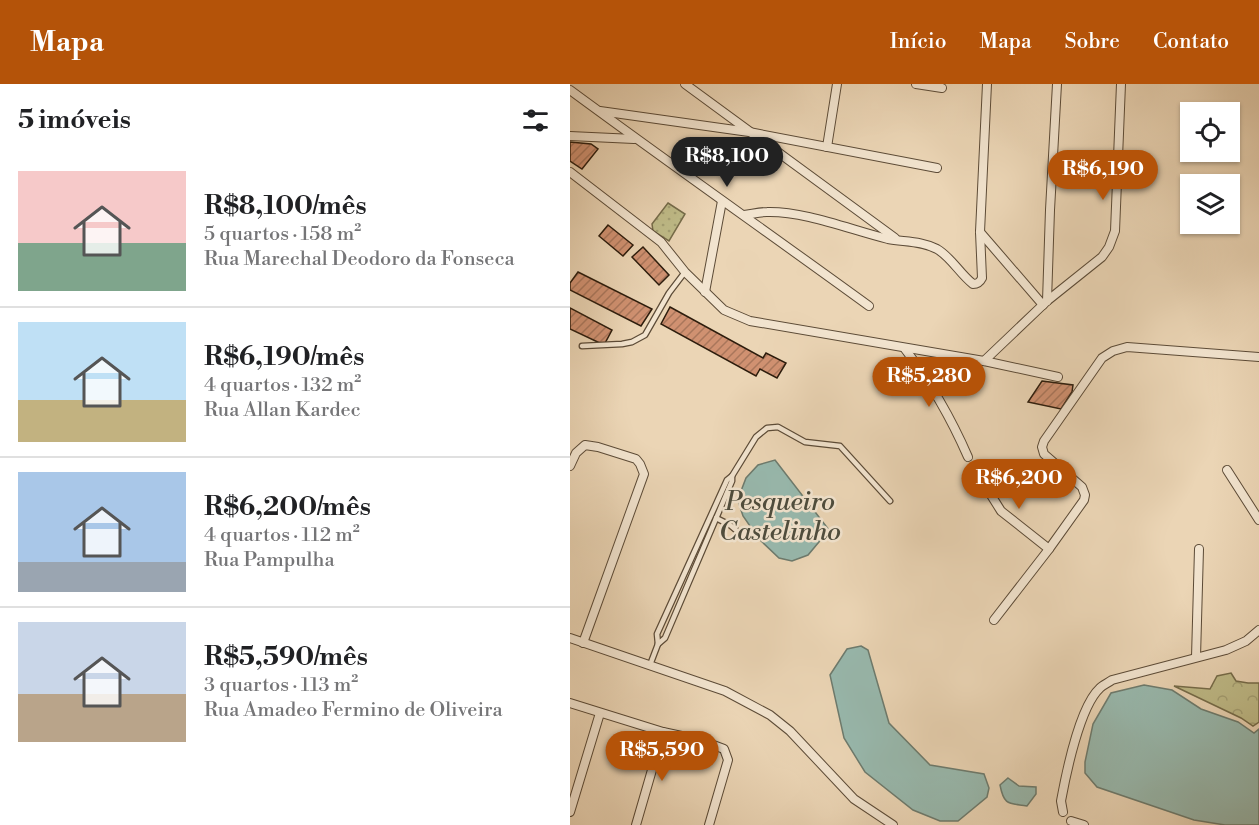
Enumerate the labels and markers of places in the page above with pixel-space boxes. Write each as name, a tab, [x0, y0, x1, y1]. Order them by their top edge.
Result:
pin: R$8,100	[672, 137, 782, 188]
pin: R$6,190	[1048, 150, 1158, 201]
pin: R$5,280	[874, 357, 984, 408]
pin: R$6,200	[964, 459, 1074, 510]
pin: R$5,590	[607, 731, 717, 782]

